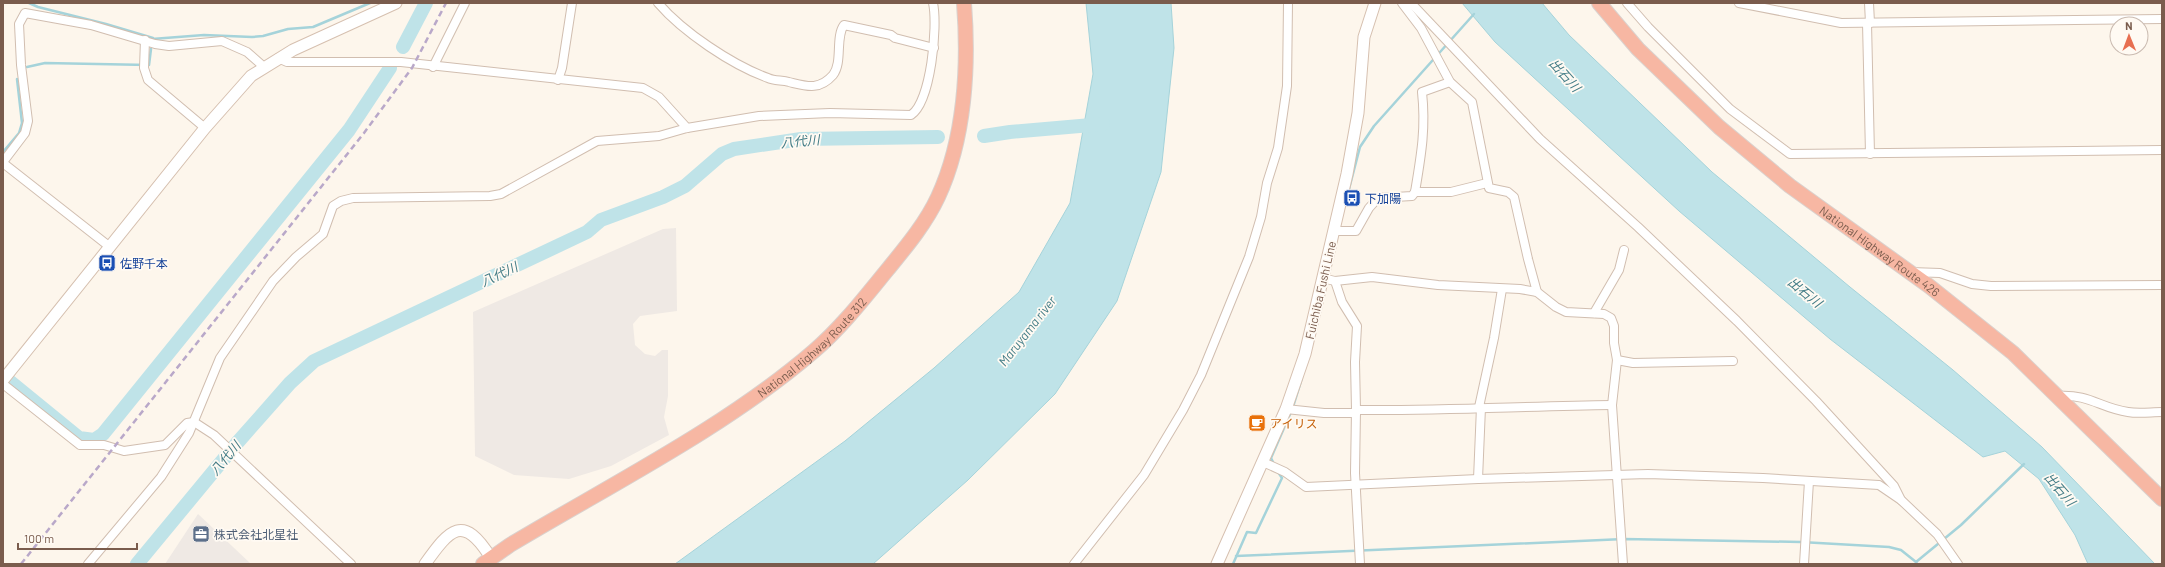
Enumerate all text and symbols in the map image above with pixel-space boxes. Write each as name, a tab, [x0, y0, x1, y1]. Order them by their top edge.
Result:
north arrow	[2109, 16, 2149, 56]
text: N	[2125, 19, 2133, 32]
water label: 出石川	[1546, 55, 1585, 96]
water label: 八代川	[780, 131, 822, 151]
bus stop icon: 下加陽	[1342, 188, 1362, 208]
place label: 下加陽	[1365, 191, 1401, 205]
street label: National Highway Route 426	[1817, 203, 1943, 299]
street label: Fuichiba Fushi Line	[1302, 240, 1338, 340]
bus stop icon: 佐野千本	[97, 253, 117, 273]
place label: 佐野千本	[120, 256, 168, 270]
water label: 八代川	[478, 258, 522, 289]
water label: 出石川	[1785, 274, 1827, 312]
water label: Maruyama river	[995, 293, 1060, 369]
street label: National Highway Route 312	[755, 294, 869, 400]
cafe icon: アイリス	[1247, 413, 1267, 433]
place label: アイリス	[1270, 416, 1317, 430]
water label: 八代川	[206, 436, 245, 478]
water label: 出石川	[2041, 469, 2080, 510]
office icon: 株式会社北星社	[191, 524, 211, 544]
scale bar	[18, 525, 137, 551]
place label: 株式会社北星社	[214, 527, 298, 541]
text: 100 m	[24, 531, 54, 545]

